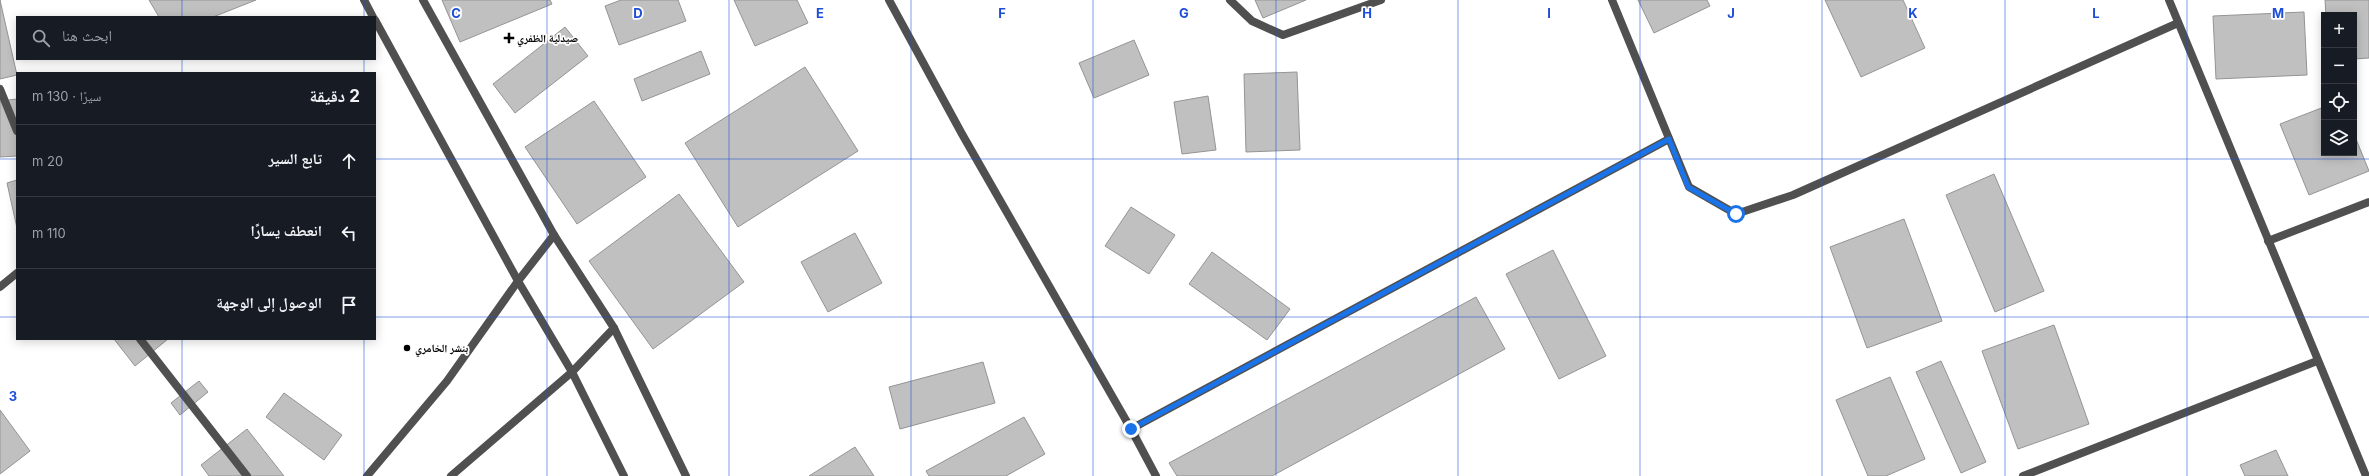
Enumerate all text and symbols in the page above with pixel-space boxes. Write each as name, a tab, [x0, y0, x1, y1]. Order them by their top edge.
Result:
text: C	[451, 5, 461, 21]
text: D	[633, 5, 643, 21]
text: E	[816, 5, 824, 21]
text: F	[998, 5, 1006, 21]
text: G	[1179, 5, 1189, 21]
text: H	[1362, 5, 1372, 21]
text: I	[1547, 5, 1551, 21]
text: J	[1727, 5, 1735, 21]
text: K	[1908, 5, 1918, 21]
text: L	[2092, 5, 2100, 21]
text: M	[2272, 5, 2284, 21]
map controls	[2321, 12, 2357, 156]
button: +	[2321, 12, 2357, 48]
search box	[16, 16, 376, 60]
text: ابحث هنا	[62, 26, 112, 45]
icon: search	[30, 27, 52, 49]
place label: صيدلية الظفري	[517, 31, 579, 47]
marker: صيدلية الظفري	[504, 33, 514, 43]
button: −	[2321, 48, 2357, 84]
button: locate	[2321, 84, 2357, 120]
text: 2 دقيقة	[310, 86, 360, 106]
text: سيرًا · 130 m	[32, 88, 101, 104]
button: layers	[2321, 120, 2357, 156]
text: تابع السير	[268, 149, 322, 168]
icon: ahead	[338, 150, 360, 172]
text: 20 m	[32, 153, 63, 169]
route start	[1727, 205, 1745, 223]
text: انعطف يسارًا	[250, 221, 322, 240]
icon: left	[338, 222, 360, 244]
text: 110 m	[32, 225, 66, 241]
text: الوصول إلى الوجهة	[216, 293, 322, 312]
icon: arrive	[338, 294, 360, 316]
place label: بنشر الخامري	[415, 341, 468, 357]
marker: بنشر الخامري	[402, 343, 412, 353]
text: 3	[9, 388, 17, 404]
route end	[1122, 420, 1140, 438]

